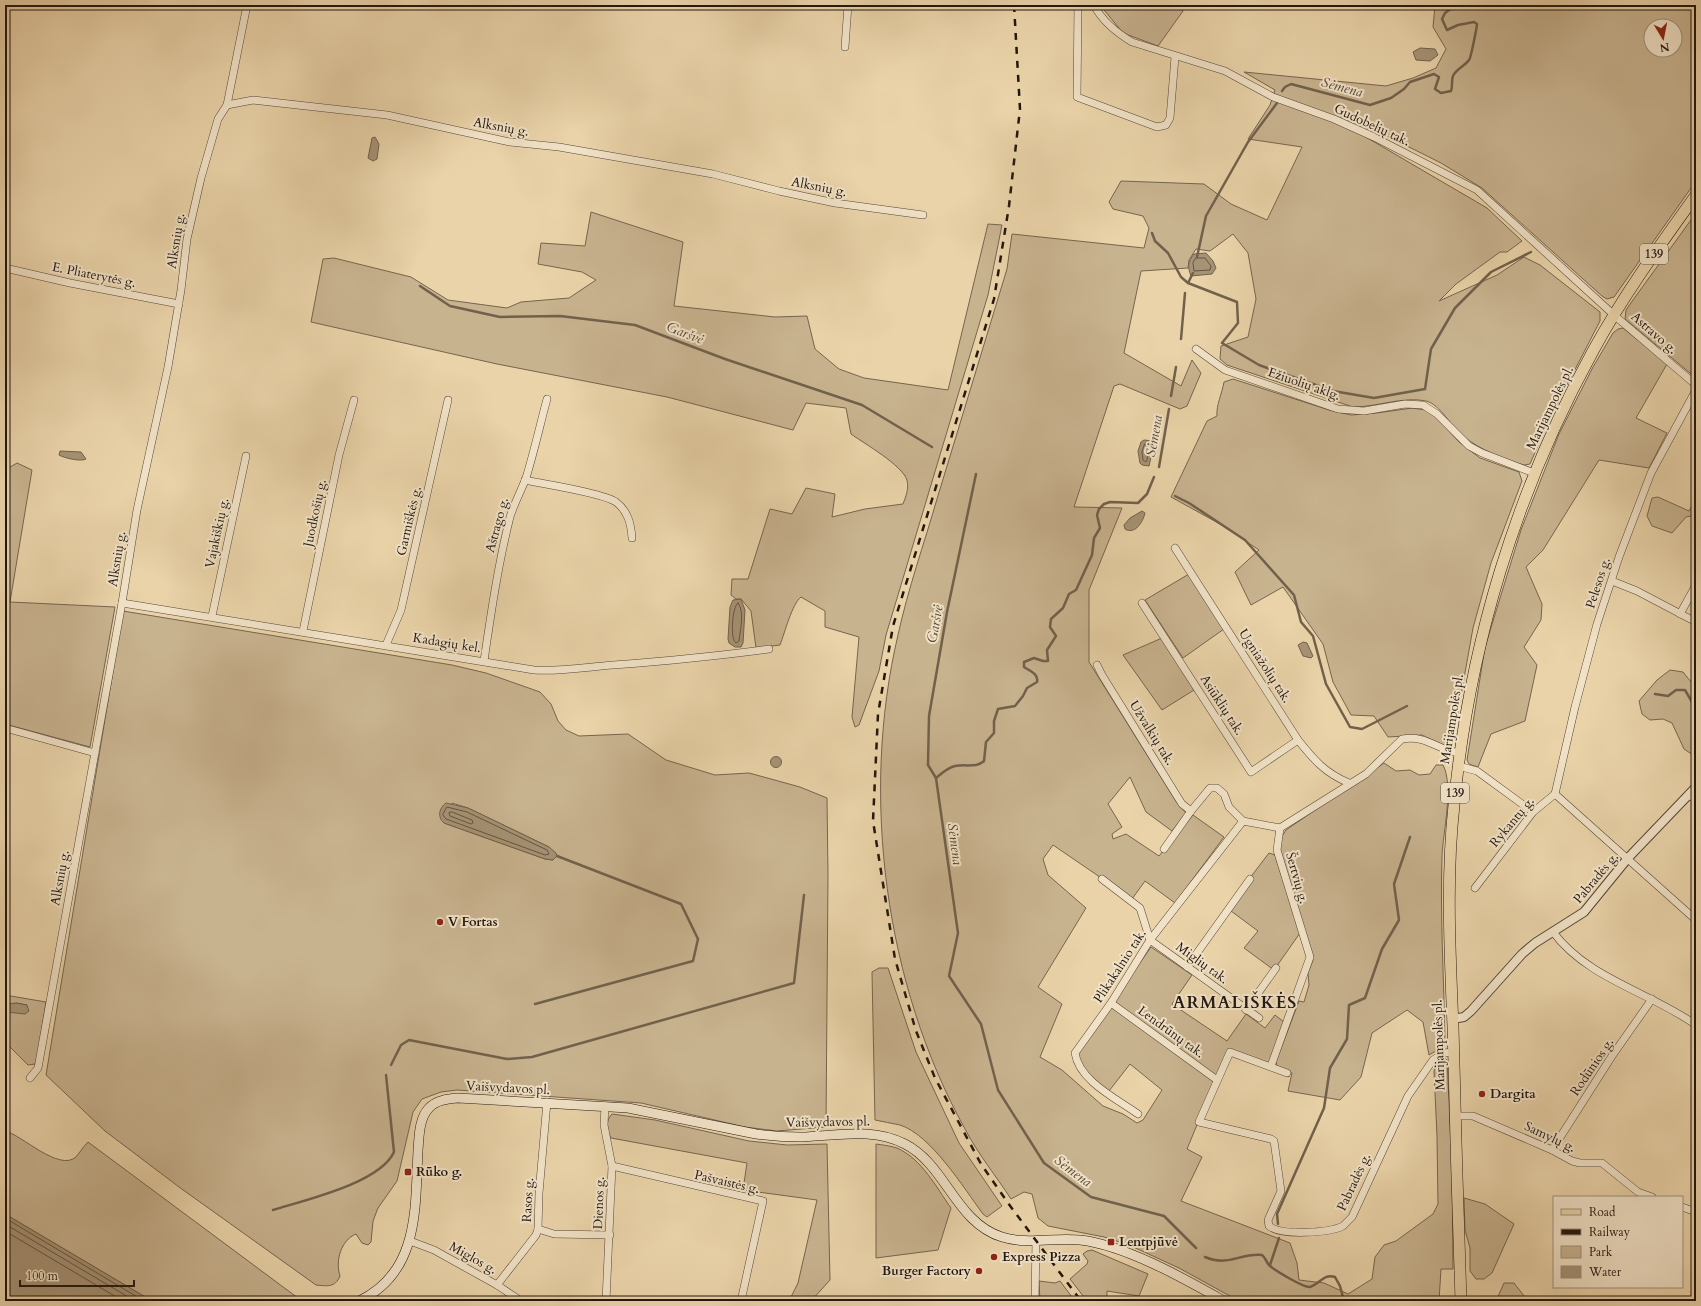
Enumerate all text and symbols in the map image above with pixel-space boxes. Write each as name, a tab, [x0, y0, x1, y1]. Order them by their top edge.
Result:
north arrow	[1643, 18, 1683, 58]
text: N	[1658, 39, 1671, 56]
water label: Sėmena	[1319, 72, 1365, 102]
street label: Gudobelių tak.	[1331, 100, 1413, 150]
street label: Alksnių g.	[472, 113, 530, 141]
street label: Alksnių g.	[790, 173, 848, 201]
street label: Alksnių g.	[163, 212, 189, 270]
road number: 139	[1640, 244, 1668, 264]
street label: E. Pliaterytės g.	[51, 258, 137, 292]
street label: Astravo g.	[1627, 308, 1681, 358]
water label: Garšvė	[664, 317, 707, 349]
street label: Ežiuolių aklg.	[1265, 363, 1343, 405]
street label: Marijampolės pl.	[1522, 363, 1578, 453]
water label: Sėmena	[1141, 414, 1167, 458]
street label: Juodkošių g.	[299, 478, 331, 550]
street label: Garmiškės g.	[392, 484, 426, 558]
street label: Aštrago g.	[481, 495, 513, 555]
street label: Vajakiškių g.	[201, 496, 233, 570]
street label: Alksnių g.	[104, 530, 130, 588]
street label: Pelesos g.	[1581, 555, 1615, 611]
water label: Garšvė	[922, 603, 948, 644]
street label: Ugniažolių tak.	[1234, 625, 1296, 707]
street label: Kadagių kel.	[412, 629, 482, 657]
street label: Asiūklių tak.	[1196, 671, 1248, 739]
street label: Marijampolės pl.	[1436, 673, 1468, 765]
street label: Užvalkių tak.	[1125, 697, 1179, 769]
road number: 139	[1441, 783, 1469, 803]
street label: Rykantų g.	[1485, 793, 1539, 851]
water label: Sėmena	[943, 822, 967, 866]
street label: Alksnių g.	[46, 849, 74, 907]
street label: Pabradės g.	[1569, 849, 1623, 907]
street label: Šertvių g.	[1281, 850, 1313, 906]
place label: V Fortas	[448, 913, 498, 931]
marker: V Fortas	[435, 917, 445, 927]
street label: Plikakalnio tak.	[1089, 926, 1151, 1006]
street label: Miglių tak.	[1172, 938, 1232, 988]
district label: ARMALIŠKĖS	[1173, 990, 1297, 1014]
street label: Marijampolės pl.	[1428, 999, 1450, 1091]
street label: Lendrūnų tak.	[1134, 1002, 1208, 1062]
street label: Rodūnios g.	[1566, 1034, 1618, 1100]
street label: Vaišvydavos pl.	[466, 1077, 550, 1099]
place label: Dargita	[1490, 1085, 1536, 1103]
marker: Dargita	[1477, 1089, 1487, 1099]
street label: Vaišvydavos pl.	[786, 1112, 870, 1132]
street label: Samylų g.	[1521, 1117, 1579, 1157]
street label: Pabradės g.	[1333, 1150, 1375, 1214]
water label: Sėmena	[1050, 1151, 1096, 1191]
place label: Rūko g.	[416, 1163, 462, 1181]
street label: Pašvaistės g.	[693, 1166, 761, 1198]
marker: Rūko g.	[403, 1167, 413, 1177]
street label: Dienos g.	[589, 1176, 609, 1230]
street label: Rasos g.	[518, 1177, 538, 1223]
legend	[1553, 1196, 1683, 1288]
text: Road	[1589, 1204, 1616, 1220]
text: Railway	[1589, 1224, 1631, 1240]
place label: Lentpjūvė	[1119, 1233, 1178, 1251]
marker: Lentpjūvė	[1106, 1237, 1116, 1247]
street label: Miglos g.	[446, 1238, 500, 1278]
text: Park	[1589, 1244, 1613, 1260]
place label: Express Pizza	[1002, 1248, 1081, 1266]
marker: Express Pizza	[989, 1252, 999, 1262]
scale bar	[20, 1262, 134, 1288]
place label: Burger Factory	[882, 1262, 972, 1280]
text: Water	[1588, 1264, 1622, 1280]
marker: Burger Factory	[974, 1266, 984, 1276]
text: 100 m	[26, 1268, 59, 1284]

